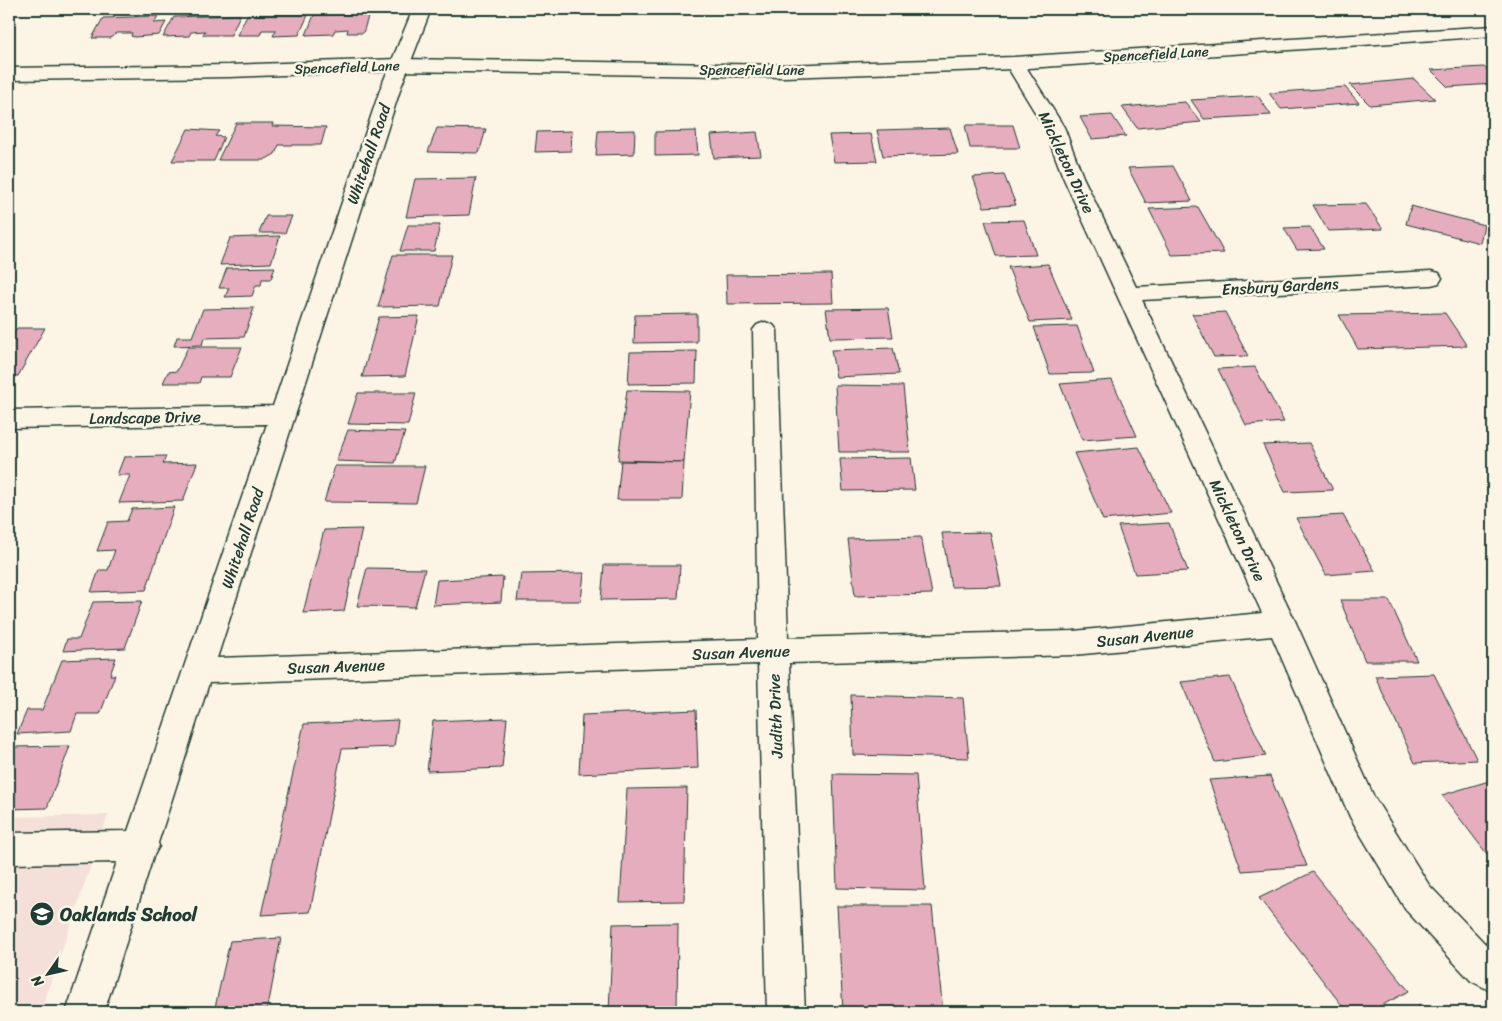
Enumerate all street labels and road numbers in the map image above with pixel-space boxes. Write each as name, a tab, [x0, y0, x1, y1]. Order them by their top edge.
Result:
street label: Spencefield Lane	[1103, 39, 1209, 70]
street label: Spencefield Lane	[294, 53, 400, 82]
street label: Spencefield Lane	[699, 58, 805, 83]
street label: Whitehall Road	[338, 99, 400, 208]
street label: Mickleton Drive	[1030, 106, 1103, 218]
street label: Ensbury Gardens	[1221, 269, 1340, 304]
street label: Landscape Drive	[89, 402, 201, 433]
street label: Mickleton Drive	[1201, 474, 1274, 586]
street label: Whitehall Road	[213, 483, 273, 592]
street label: Susan Avenue	[1095, 617, 1195, 656]
street label: Susan Avenue	[692, 636, 790, 669]
street label: Susan Avenue	[287, 650, 385, 683]
street label: Judith Drive	[760, 673, 792, 760]

